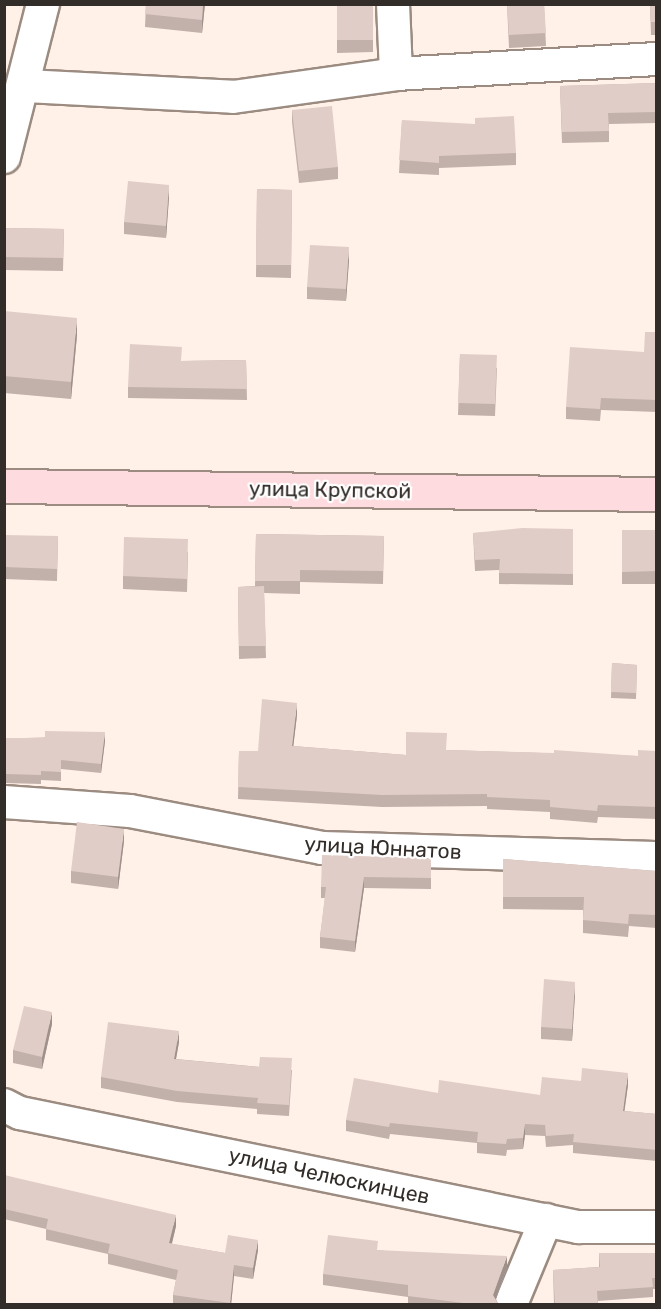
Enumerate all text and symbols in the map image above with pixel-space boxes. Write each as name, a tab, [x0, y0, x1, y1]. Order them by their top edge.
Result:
street label: улица Крупской	[249, 476, 411, 504]
street label: улица Юннатов	[304, 831, 462, 865]
street label: улица Челюскинцев	[226, 1142, 432, 1210]

